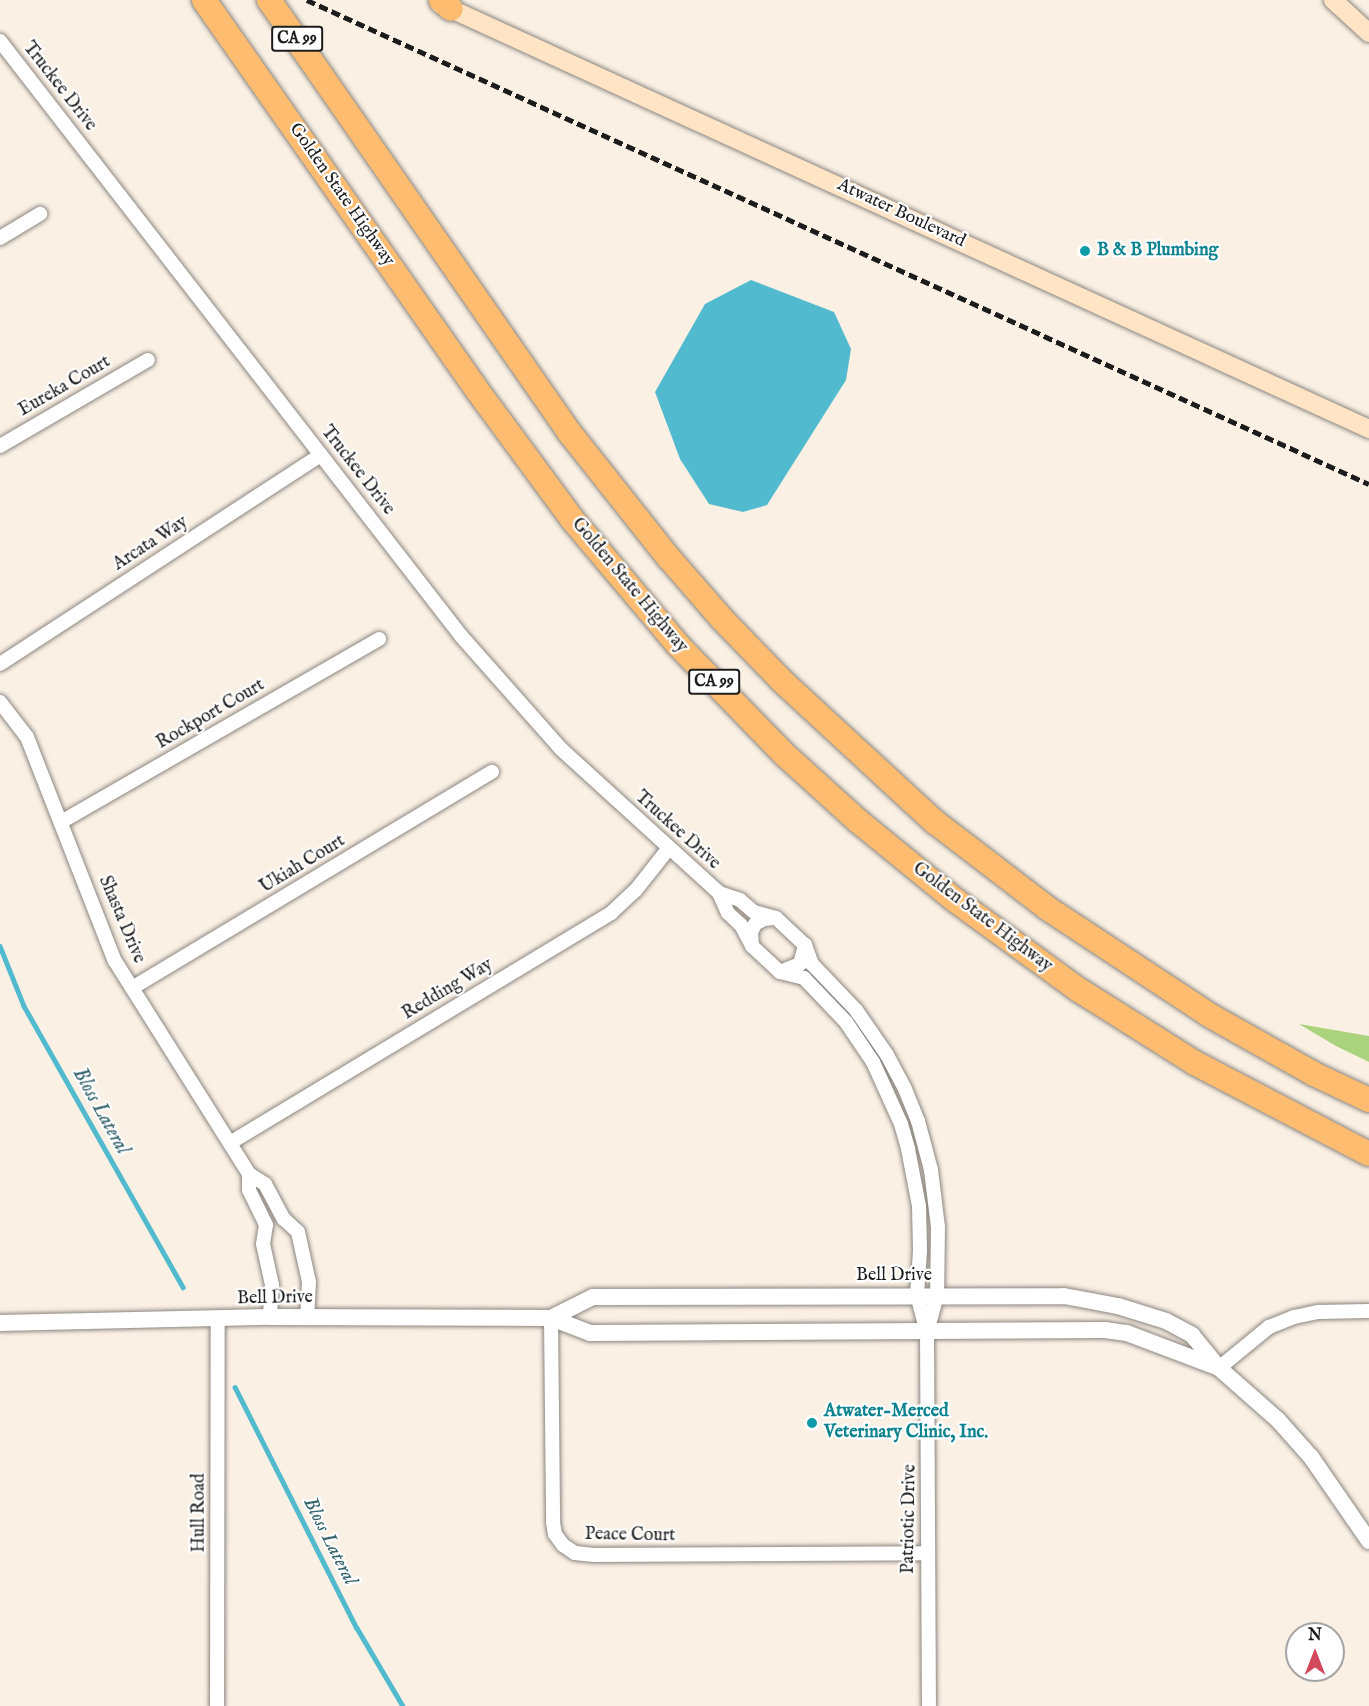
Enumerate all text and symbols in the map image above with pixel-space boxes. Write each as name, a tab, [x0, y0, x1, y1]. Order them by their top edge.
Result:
road number: CA 99	[270, 26, 324, 52]
street label: Truckee Drive	[17, 38, 101, 136]
street label: Golden State Highway	[284, 119, 398, 271]
street label: Atwater Boulevard	[834, 175, 968, 253]
place label: B & B Plumbing	[1097, 240, 1218, 262]
marker: B & B Plumbing	[1078, 244, 1092, 258]
street label: Eureka Court	[15, 352, 115, 422]
street label: Truckee Drive	[315, 422, 399, 520]
street label: Arcata Way	[110, 512, 192, 576]
street label: Golden State Highway	[566, 514, 692, 658]
road number: CA 99	[687, 669, 741, 695]
street label: Rockport Court	[153, 675, 269, 755]
street label: Truckee Drive	[630, 787, 724, 875]
street label: Ukiah Court	[256, 831, 350, 899]
street label: Golden State Highway	[908, 858, 1056, 978]
street label: Shasta Drive	[93, 873, 149, 967]
street label: Redding Way	[399, 955, 497, 1025]
water label: Bloss Lateral	[67, 1063, 135, 1159]
street label: Bell Drive	[856, 1265, 932, 1287]
street label: Bell Drive	[237, 1288, 313, 1310]
place label: Atwater-Merced Veterinary Clinic, Inc.	[824, 1402, 988, 1444]
marker: Atwater-Merced Veterinary Clinic, Inc.	[805, 1416, 819, 1430]
street label: Patriotic Drive	[898, 1464, 922, 1574]
street label: Hull Road	[189, 1473, 211, 1553]
water label: Bloss Lateral	[298, 1493, 362, 1589]
street label: Peace Court	[584, 1524, 676, 1548]
north arrow	[1285, 1622, 1345, 1682]
text: N	[1308, 1626, 1322, 1646]

